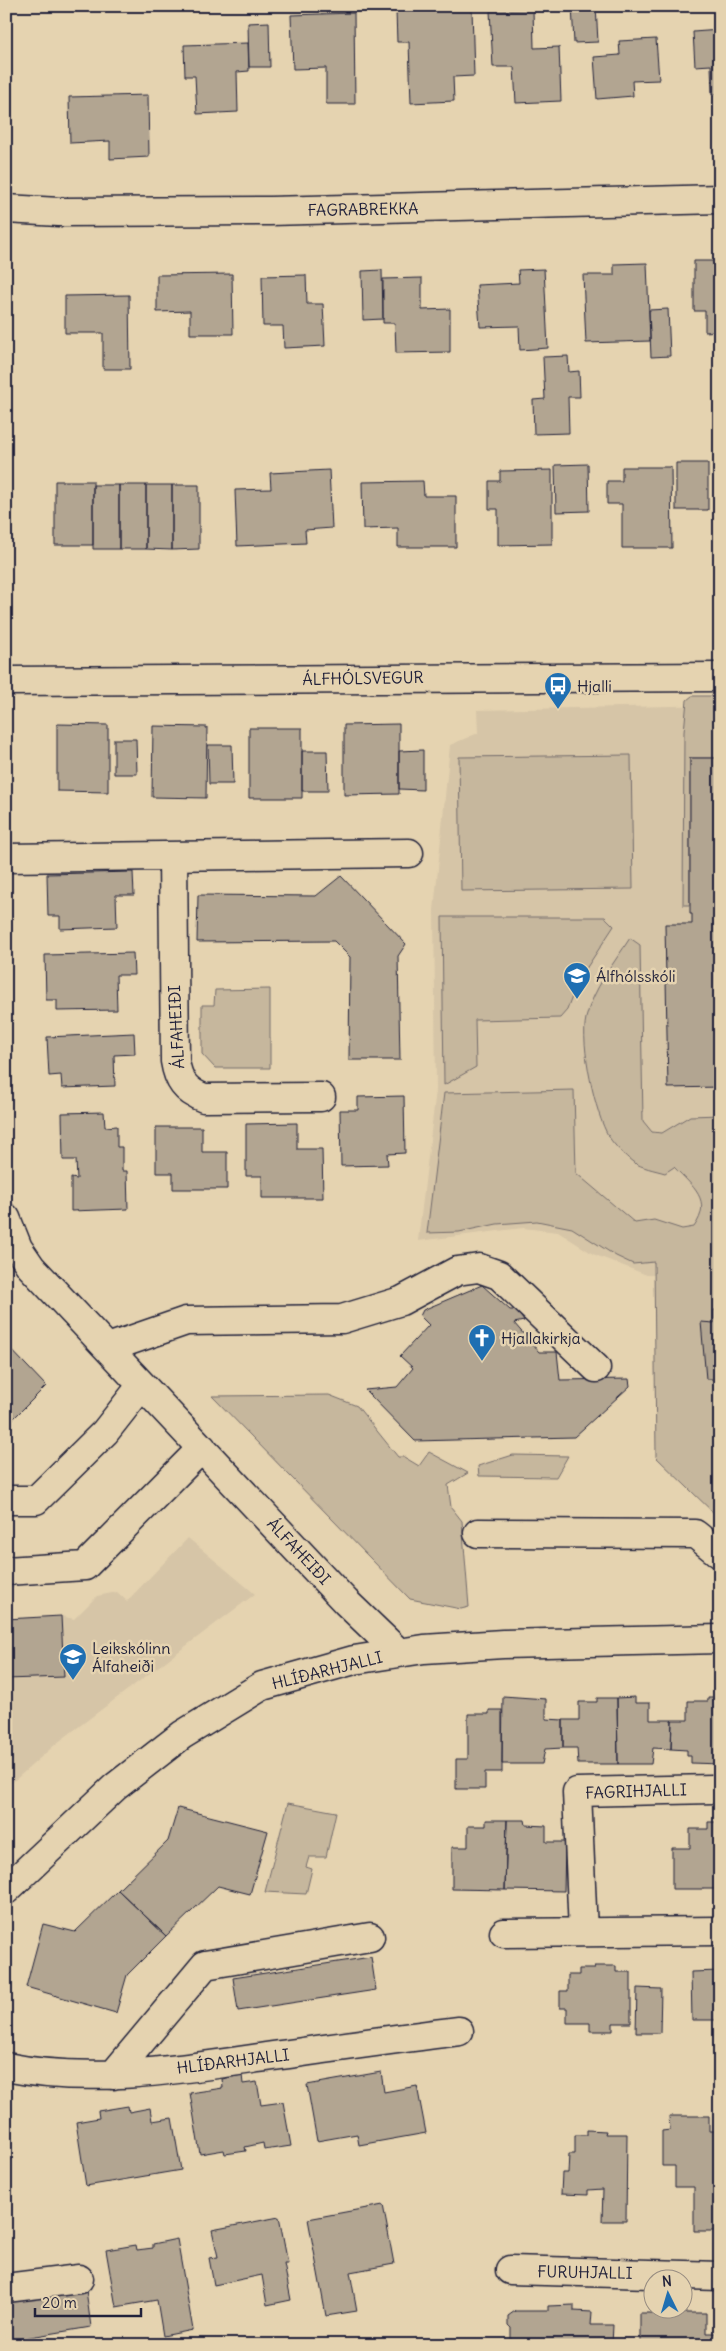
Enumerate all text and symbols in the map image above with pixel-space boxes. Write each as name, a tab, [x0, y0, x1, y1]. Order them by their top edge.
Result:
street label: FAGRABREKKA	[307, 198, 419, 220]
street label: ÁLFHÓLSVEGUR	[302, 667, 424, 689]
bus stop icon: Hjalli	[543, 671, 573, 710]
place label: Hjalli	[577, 676, 612, 696]
school or university icon: Álfhólsskóli	[562, 961, 592, 1000]
place label: Álfhólsskóli	[596, 966, 676, 986]
street label: ÁLFAHEIÐI	[164, 985, 188, 1069]
church icon: Hjallakirkja	[467, 1323, 497, 1362]
place label: Hjallakirkja	[501, 1328, 581, 1348]
street label: ÁLFAHEIÐI	[263, 1514, 335, 1588]
place label: Leikskólinn Álfaheiði	[92, 1638, 171, 1676]
school or university icon: Leikskólinn Álfaheiði	[58, 1642, 88, 1681]
street label: HLÍÐARHJALLI	[270, 1647, 384, 1693]
street label: FAGRIHJALLI	[585, 1779, 687, 1803]
street label: HLÍÐARHJALLI	[175, 2044, 291, 2078]
street label: FURUHJALLI	[537, 2261, 633, 2283]
north arrow	[644, 2268, 694, 2318]
text: N	[661, 2272, 672, 2290]
scale bar	[35, 2286, 141, 2318]
text: 20 m	[42, 2293, 77, 2312]

